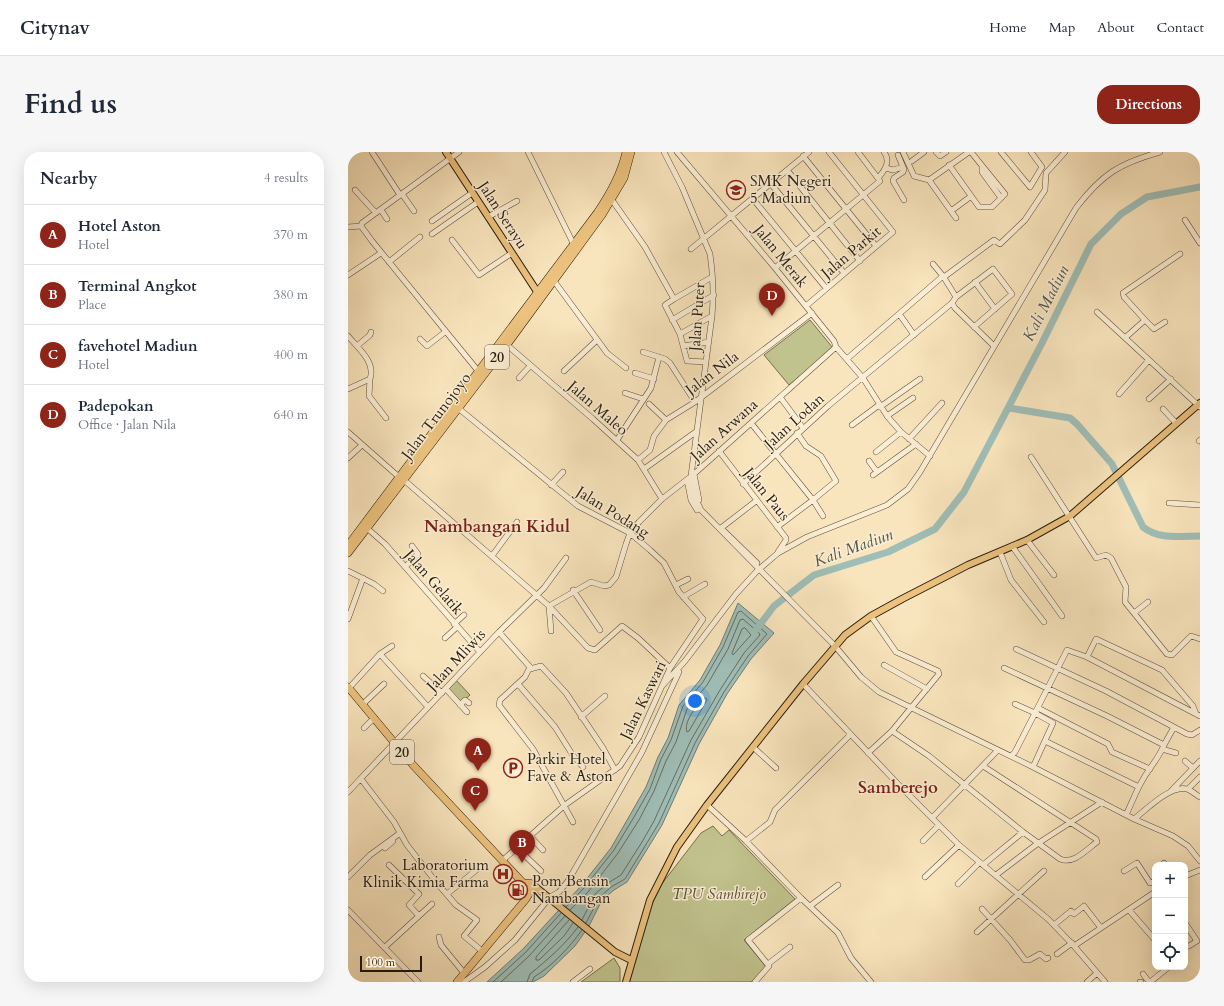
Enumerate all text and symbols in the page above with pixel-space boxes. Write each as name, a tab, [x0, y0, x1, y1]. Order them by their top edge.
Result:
text: Citynav	[20, 15, 90, 41]
text: Home	[989, 18, 1027, 37]
text: Map	[1049, 18, 1075, 37]
text: About	[1097, 18, 1134, 37]
text: Contact	[1156, 18, 1204, 37]
text: Find us	[24, 85, 117, 123]
button: Directions	[1097, 85, 1200, 124]
text: Nearby	[40, 167, 97, 190]
text: 4 results	[264, 169, 308, 187]
place label: SMK Negeri 5 Madiun	[750, 171, 831, 208]
street label: Jalan Serayu	[473, 176, 532, 253]
school or university icon: SMK Negeri 5 Madiun	[725, 179, 747, 201]
text: Hotel Aston	[78, 216, 161, 236]
street label: Jalan Merak	[748, 219, 812, 292]
street label: Jalan Parkit	[815, 221, 885, 284]
text: A	[48, 226, 58, 244]
text: 370 m	[274, 226, 308, 244]
text: Hotel	[78, 236, 109, 254]
water label: Kali Madiun	[1017, 262, 1075, 345]
text: Terminal Angkot	[78, 276, 196, 296]
street label: Jalan Puter	[684, 282, 709, 354]
pin: D	[759, 283, 785, 316]
text: B	[48, 286, 58, 304]
text: 380 m	[274, 286, 308, 304]
text: Place	[78, 296, 106, 314]
text: favehotel Madiun	[78, 336, 198, 356]
road number: 20	[485, 345, 509, 369]
text: C	[48, 346, 58, 364]
text: 400 m	[274, 346, 308, 364]
street label: Jalan Nila	[680, 346, 743, 401]
text: Hotel	[78, 356, 109, 374]
street label: Jalan Trunojoyo	[395, 368, 475, 465]
street label: Jalan Maleo	[562, 375, 632, 440]
street label: Jalan Lodan	[758, 388, 829, 455]
street label: Jalan Arwana	[685, 394, 762, 467]
text: Padepokan	[78, 396, 154, 416]
text: D	[47, 406, 59, 424]
text: 640 m	[274, 406, 308, 424]
text: Office · Jalan Nila	[78, 416, 176, 434]
street label: Jalan Paus	[738, 462, 795, 525]
street label: Jalan Podang	[571, 481, 654, 543]
district label: Nambangan Kidul	[424, 515, 570, 538]
water label: Kali Madiun	[811, 523, 896, 572]
street label: Jalan Gelatik	[399, 544, 468, 619]
street label: Jalan Mliwis	[421, 625, 490, 697]
street label: Jalan Kaswari	[614, 657, 671, 745]
your location	[685, 691, 705, 711]
pin: A	[465, 738, 491, 771]
road number: 20	[390, 740, 414, 764]
place label: Parkir Hotel Fave & Aston	[527, 749, 613, 786]
parking icon: Parkir Hotel Fave & Aston	[502, 757, 524, 779]
district label: Samberejo	[858, 776, 938, 799]
pin: C	[462, 778, 488, 811]
pin: B	[509, 830, 535, 863]
place label: Laboratorium Klinik Kimia Farma	[363, 855, 490, 892]
map controls	[1152, 862, 1188, 970]
button: +	[1152, 862, 1188, 898]
hospital icon: Laboratorium Klinik Kimia Farma	[492, 863, 514, 885]
place label: Pom Bensin Nambangan	[532, 871, 611, 908]
fuel station icon: Pom Bensin Nambangan	[507, 879, 529, 901]
park label: TPU Sambirejo	[672, 884, 766, 904]
button: −	[1152, 898, 1188, 934]
button: locate	[1152, 934, 1188, 970]
scale bar	[360, 954, 422, 973]
text: 100 m	[366, 955, 395, 970]

